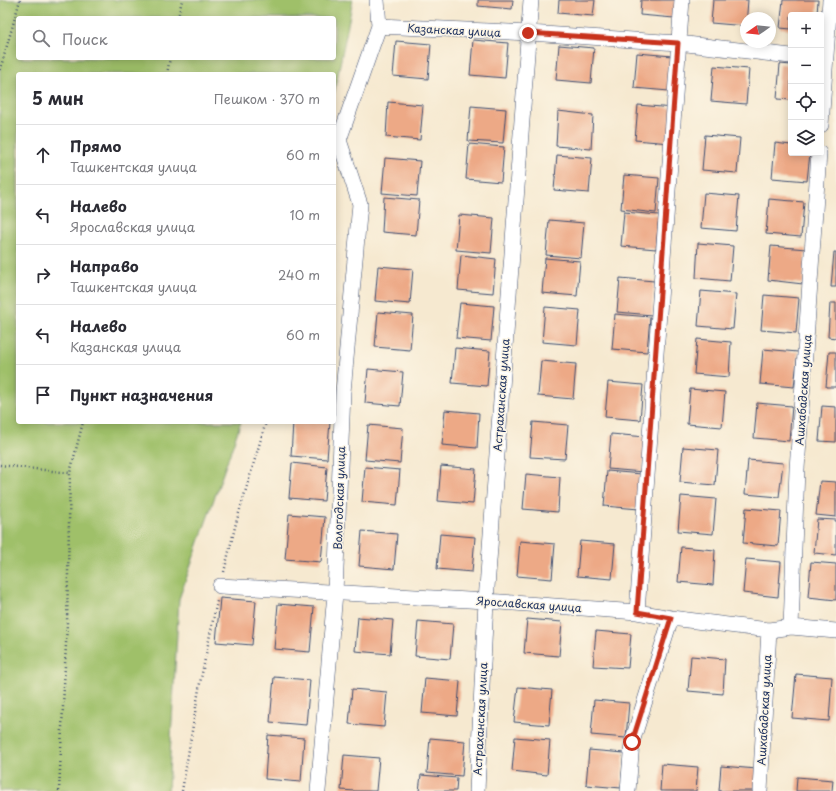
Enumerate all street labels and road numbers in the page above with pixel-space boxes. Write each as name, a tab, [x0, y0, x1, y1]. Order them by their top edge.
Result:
street label: Казанская улица	[407, 19, 501, 41]
street label: Ашхабадская улица	[791, 334, 815, 446]
street label: Астраханская улица	[489, 338, 513, 452]
street label: Вологодская улица	[329, 446, 349, 550]
street label: Ярославская улица	[475, 592, 582, 616]
street label: Ашхабадская улица	[753, 654, 775, 766]
street label: Астраханская улица	[469, 662, 491, 776]

